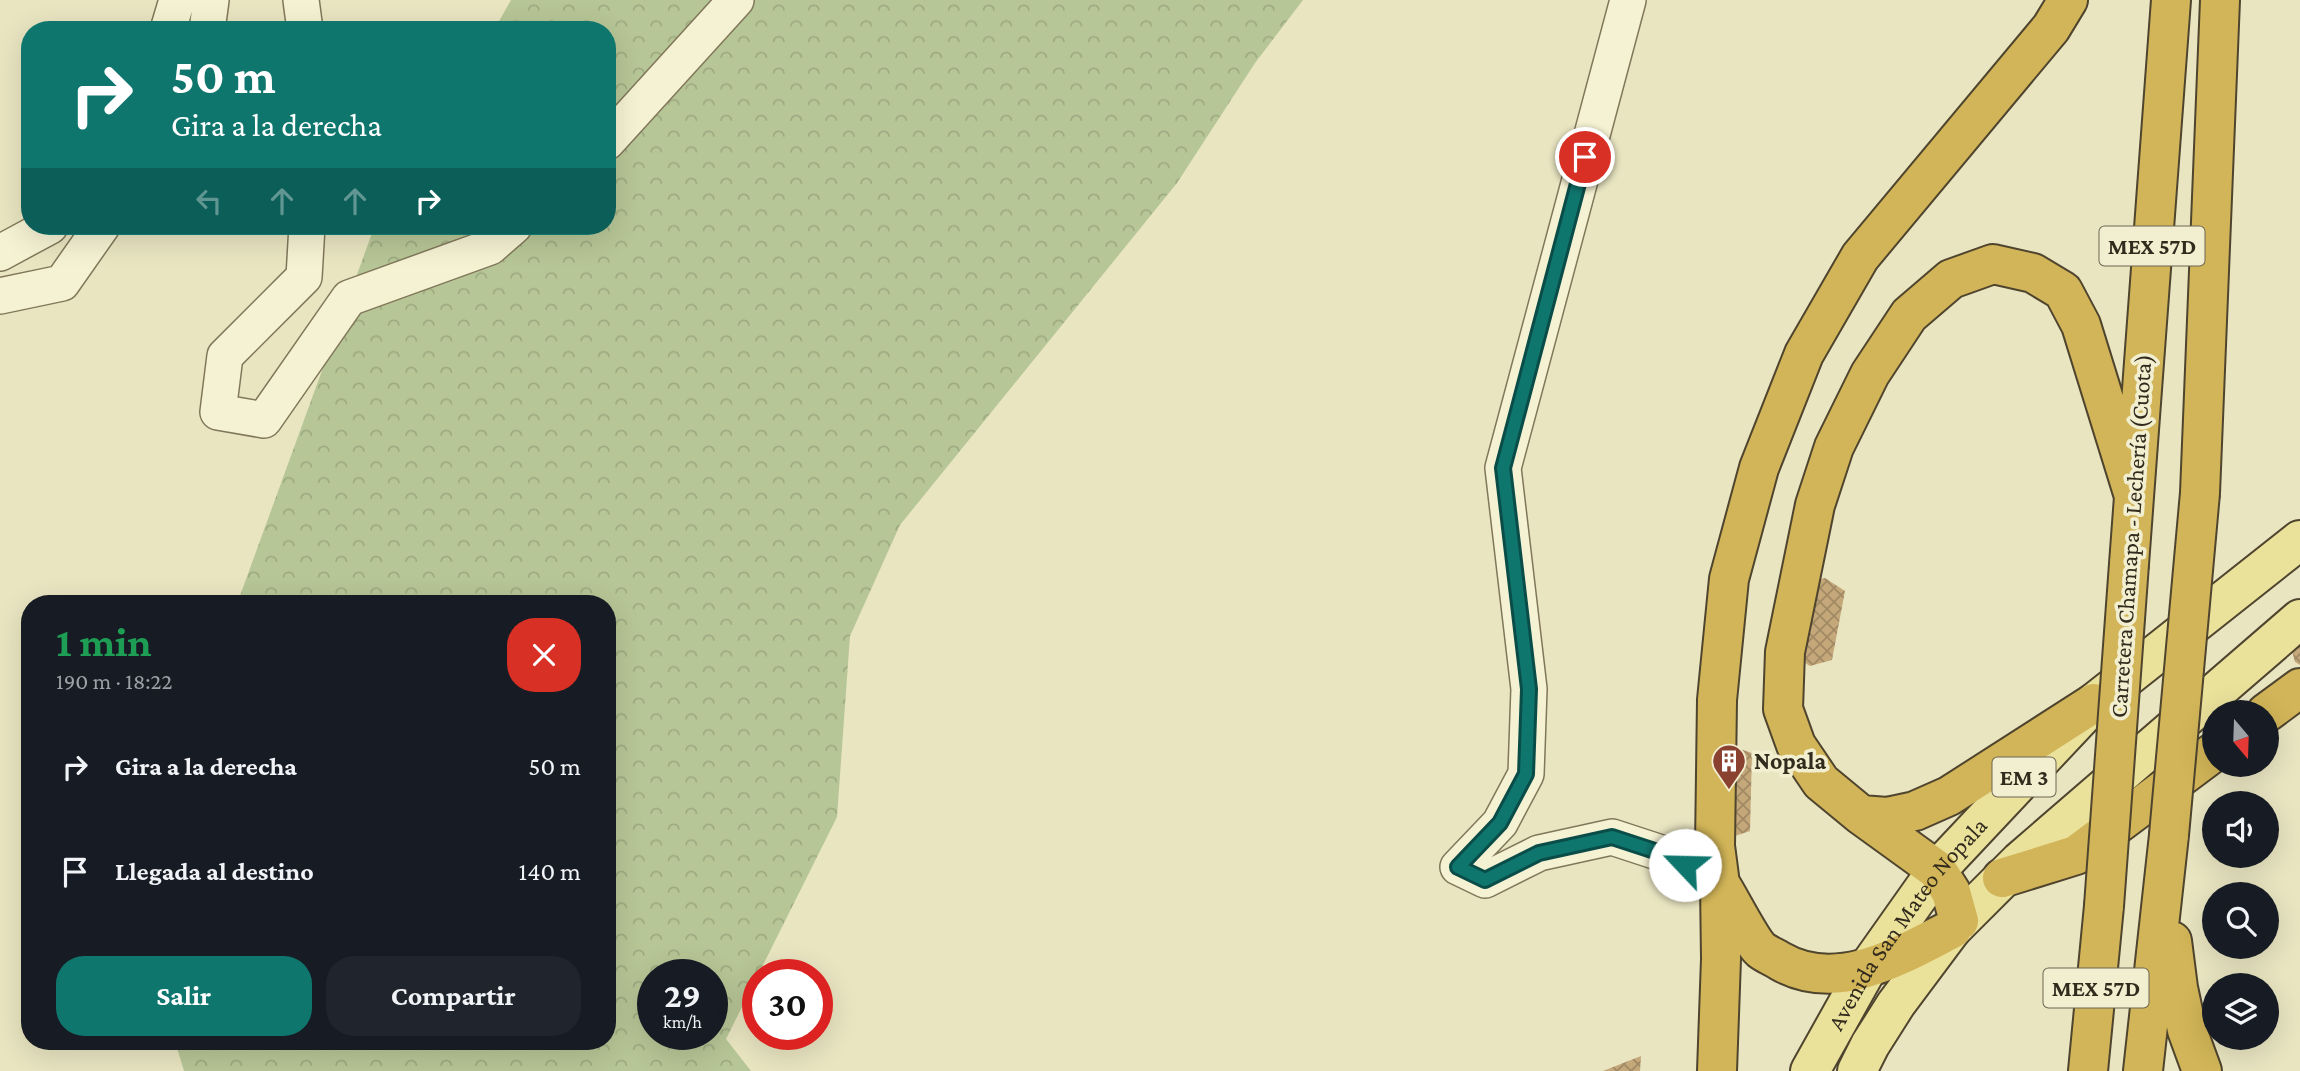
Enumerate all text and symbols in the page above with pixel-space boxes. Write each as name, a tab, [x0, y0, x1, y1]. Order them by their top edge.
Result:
icon: right	[56, 49, 147, 140]
text: 50 m	[171, 49, 276, 104]
text: Gira a la derecha	[171, 107, 382, 143]
pin	[1555, 127, 1615, 187]
icon: arrive	[1566, 138, 1604, 176]
icon: left	[190, 182, 228, 220]
icon: ahead	[263, 182, 301, 220]
icon: ahead	[336, 182, 374, 220]
icon: right	[409, 182, 447, 220]
road number: MEX 57D	[2100, 227, 2204, 266]
street label: Carretera Chamapa - Lechería (Cuota)	[2104, 353, 2158, 719]
text: 1 min	[56, 618, 152, 665]
button: close	[507, 618, 581, 692]
text: 190 m · 18:22	[56, 668, 172, 694]
north arrow	[2202, 700, 2278, 777]
map controls	[2202, 700, 2279, 1050]
building icon: Nopala	[1710, 742, 1748, 791]
place label: Nopala	[1754, 747, 1826, 774]
icon: right	[56, 748, 94, 786]
text: Gira a la derecha	[115, 752, 297, 781]
text: 50 m	[528, 752, 581, 781]
road number: EM 3	[1993, 758, 2056, 796]
button: sound	[2202, 791, 2279, 868]
street label: Avenida San Mateo Nopala	[1822, 812, 1992, 1035]
position arrow	[1648, 828, 1722, 902]
icon: arrive	[56, 853, 94, 891]
text: Llegada al destino	[115, 857, 314, 886]
text: 140 m	[519, 857, 581, 886]
button: search	[2202, 882, 2279, 959]
button: Salir	[56, 956, 312, 1036]
button: Compartir	[326, 956, 581, 1036]
speed limit sign: 30	[742, 959, 833, 1050]
road number: MEX 57D	[2044, 968, 2148, 1007]
button: layers	[2202, 973, 2279, 1050]
text: 29	[664, 976, 701, 1015]
text: km/h	[663, 1012, 702, 1032]

